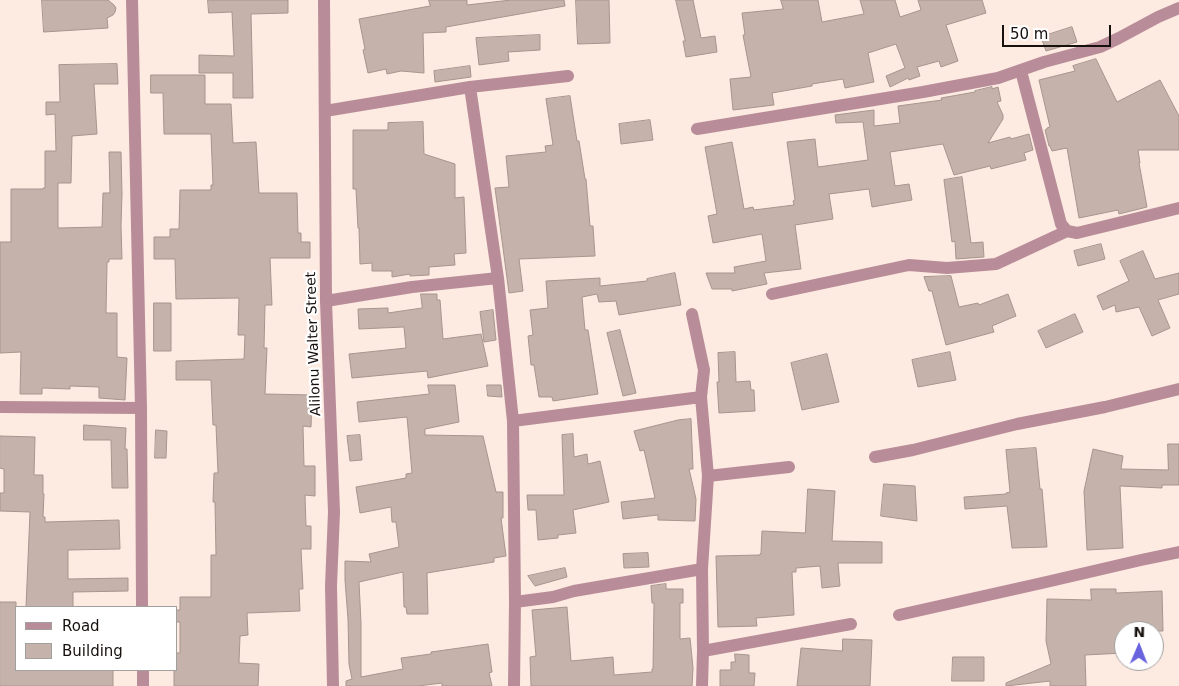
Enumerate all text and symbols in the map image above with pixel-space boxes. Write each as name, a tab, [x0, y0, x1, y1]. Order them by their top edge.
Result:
scale bar	[1004, 15, 1113, 47]
text: 50 m	[1010, 25, 1048, 43]
street label: Alilonu Walter Street	[303, 272, 325, 416]
legend	[15, 606, 178, 671]
text: Road	[62, 617, 100, 635]
north arrow	[1114, 621, 1164, 671]
text: N	[1133, 624, 1145, 640]
text: Building	[62, 642, 123, 660]

